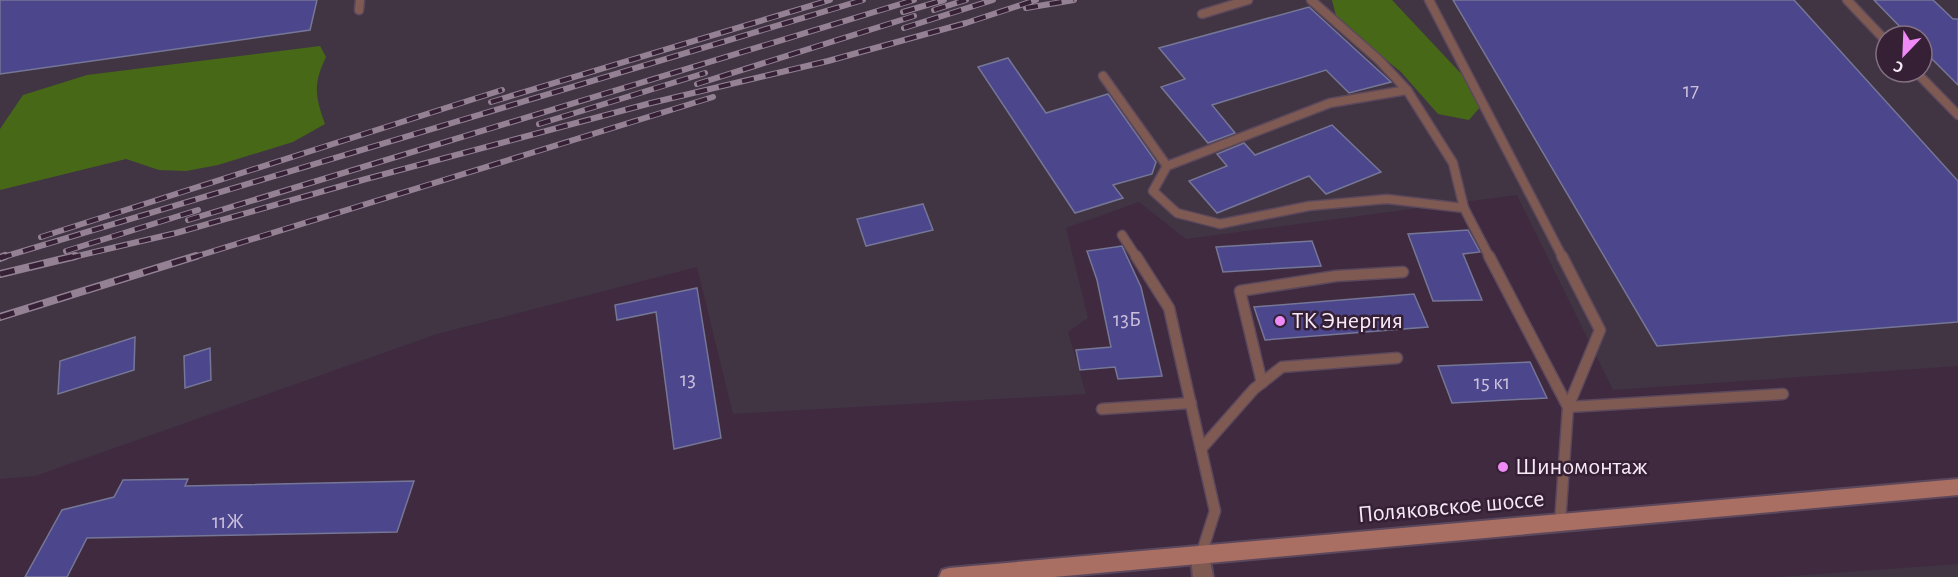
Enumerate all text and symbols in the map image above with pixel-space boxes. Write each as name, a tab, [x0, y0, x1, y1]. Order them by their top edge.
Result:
north arrow	[1874, 24, 1934, 84]
text: С	[1891, 58, 1906, 76]
house number: 17	[1683, 80, 1699, 101]
house number: 13Б	[1113, 309, 1141, 330]
place label: ТК Энергия	[1292, 309, 1403, 333]
marker: ТК Энергия	[1273, 314, 1287, 328]
house number: 13	[680, 369, 696, 390]
house number: 15 к1	[1474, 372, 1510, 393]
place label: Шиномонтаж	[1515, 455, 1648, 479]
marker: Шиномонтаж	[1496, 460, 1510, 474]
street label: Поляковское шоссе	[1357, 487, 1545, 527]
house number: 11Ж	[212, 511, 244, 532]

